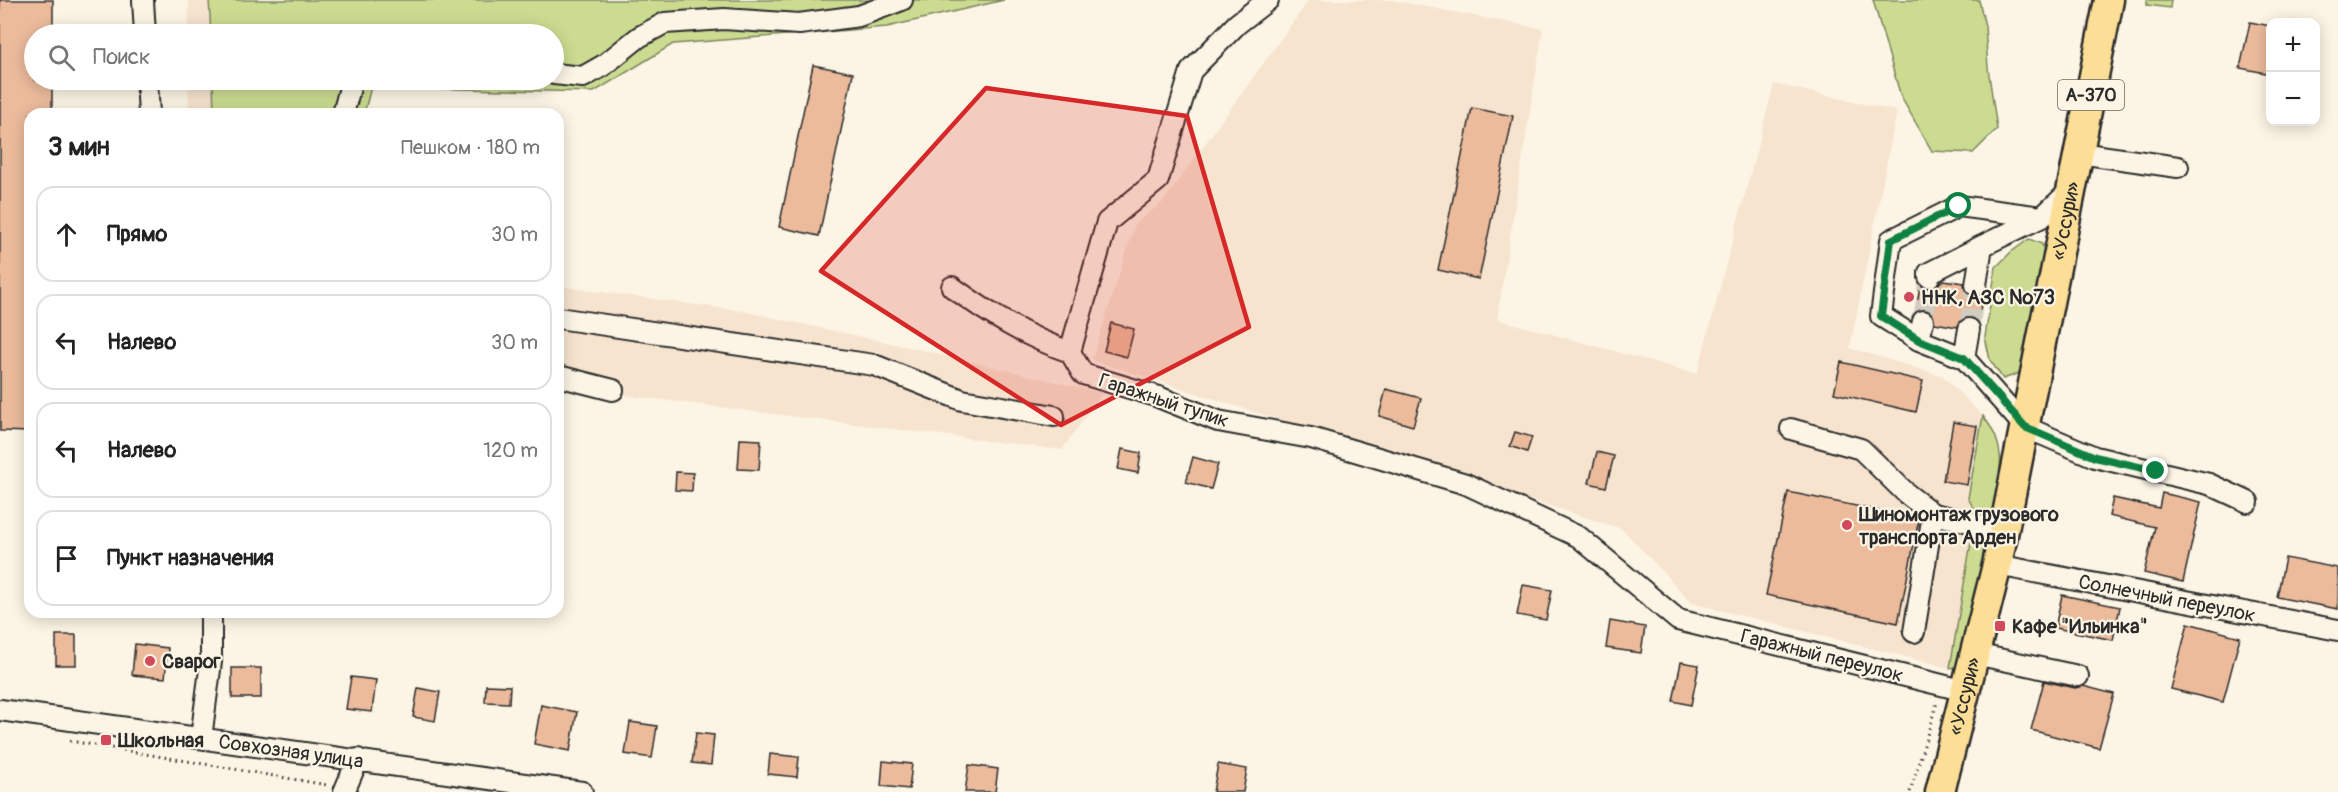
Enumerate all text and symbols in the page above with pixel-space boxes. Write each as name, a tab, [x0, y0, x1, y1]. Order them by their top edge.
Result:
map controls	[2266, 18, 2320, 126]
button: +	[2266, 18, 2320, 72]
search box	[24, 24, 564, 90]
icon: search	[45, 41, 78, 74]
text: Поиск	[93, 43, 150, 71]
button: −	[2266, 72, 2320, 126]
road number: А-370	[2058, 80, 2124, 110]
text: 3 мин	[48, 131, 110, 163]
text: Пешком · 180 m	[401, 135, 540, 160]
street label: «Уссури»	[2046, 179, 2086, 262]
route start	[1945, 192, 1971, 218]
icon: ahead	[50, 218, 83, 251]
text: Прямо	[107, 220, 167, 248]
text: 30 m	[491, 222, 538, 247]
place label: ННК, АЗС №73	[1921, 285, 2055, 310]
marker: ННК, АЗС №73	[1902, 290, 1916, 304]
icon: left	[50, 326, 83, 359]
text: Налево	[107, 328, 176, 356]
text: 30 m	[491, 330, 538, 355]
street label: Гаражный тупик	[1096, 368, 1232, 433]
icon: left	[50, 434, 83, 467]
text: Налево	[107, 436, 176, 464]
text: 120 m	[483, 438, 538, 463]
route end	[2142, 457, 2168, 483]
place label: Шиномонтаж грузового транспорта Арден	[1858, 502, 2059, 550]
marker: Шиномонтаж грузового транспорта Арден	[1840, 518, 1854, 532]
icon: arrive	[50, 542, 83, 575]
text: Пункт назначения	[107, 544, 274, 572]
street label: Солнечный переулок	[2076, 569, 2258, 628]
place label: Кафе "Ильинка"	[2012, 614, 2148, 639]
marker: Кафе "Ильинка"	[1993, 619, 2007, 633]
street label: Гаражный переулок	[1738, 623, 1906, 688]
place label: Сварог	[162, 649, 221, 674]
marker: Сварог	[143, 654, 157, 668]
street label: «Уссури»	[1943, 655, 1986, 738]
place label: Школьная	[117, 728, 204, 753]
street label: Совхозная улица	[217, 729, 365, 774]
marker: Школьная	[99, 733, 113, 747]

